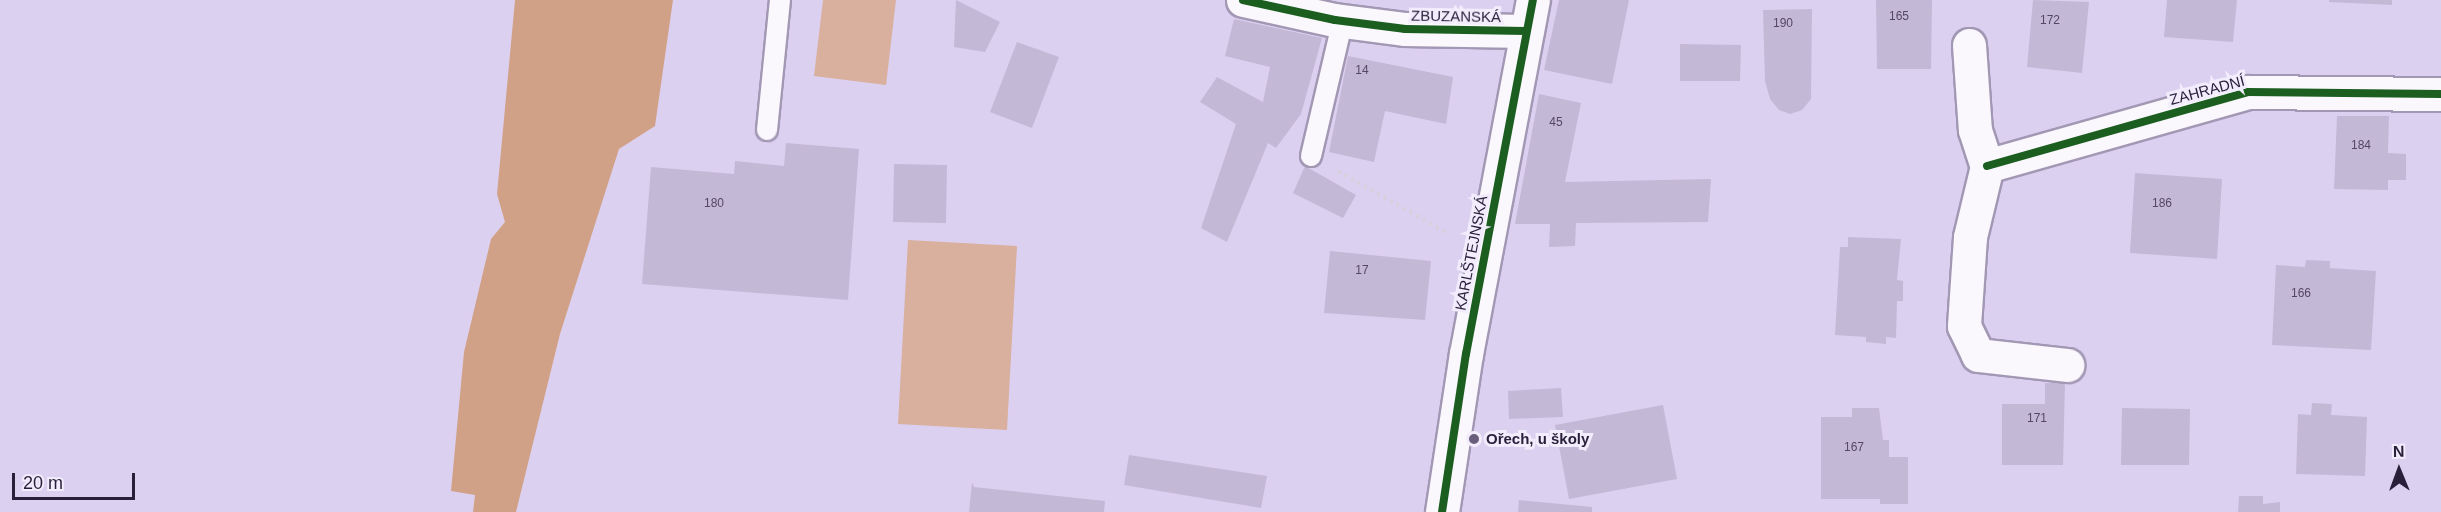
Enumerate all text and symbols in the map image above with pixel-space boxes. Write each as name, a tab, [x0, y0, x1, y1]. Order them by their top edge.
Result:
street label: ZBUZANSKÁ	[1411, 6, 1501, 26]
house number: 165	[1889, 10, 1909, 24]
house number: 172	[2040, 14, 2060, 28]
house number: 190	[1773, 17, 1793, 31]
house number: 14	[1355, 64, 1369, 78]
street label: ZAHRADNÍ	[2168, 71, 2246, 109]
house number: 45	[1549, 116, 1563, 130]
house number: 184	[2351, 139, 2371, 153]
street label: KARLŠTEJNSKÁ	[1451, 194, 1491, 312]
house number: 180	[704, 197, 724, 211]
house number: 186	[2152, 197, 2172, 211]
house number: 17	[1355, 264, 1369, 278]
house number: 166	[2291, 287, 2311, 301]
house number: 171	[2027, 412, 2047, 426]
place label: Ořech, u školy	[1486, 430, 1589, 448]
marker: Ořech, u školy	[1467, 432, 1481, 446]
north arrow	[2369, 440, 2429, 500]
house number: 167	[1844, 441, 1864, 455]
text: N	[2393, 443, 2405, 460]
scale bar	[15, 461, 138, 499]
text: 20 m	[23, 473, 63, 493]

